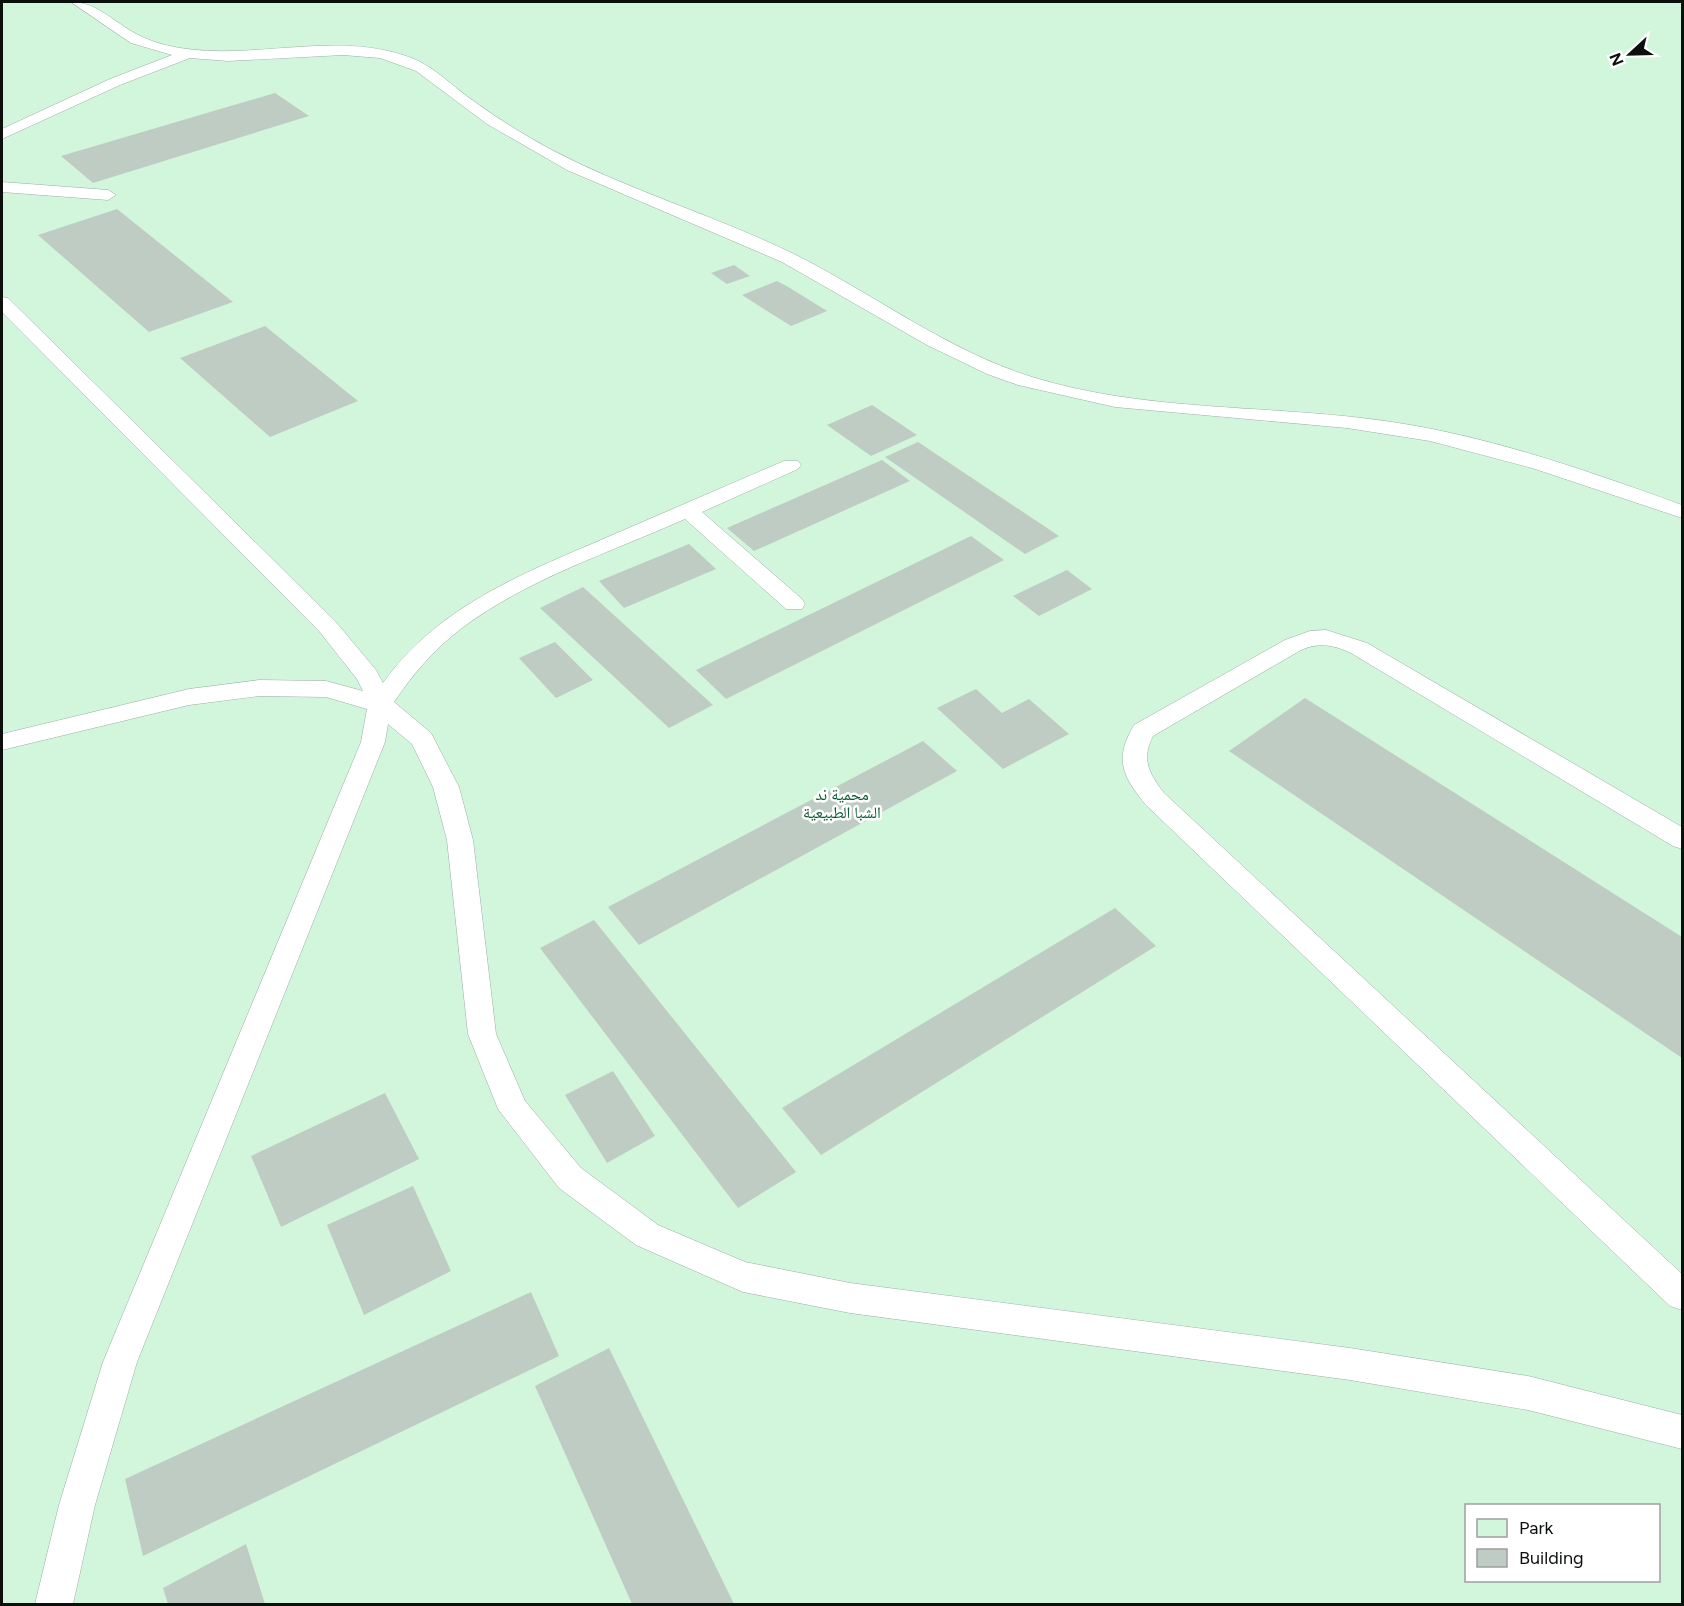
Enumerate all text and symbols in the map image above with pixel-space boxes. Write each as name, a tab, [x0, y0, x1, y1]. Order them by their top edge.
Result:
north arrow	[1600, 24, 1660, 84]
text: N	[1605, 50, 1628, 69]
park label: محمية ند الشبا الطبيعية	[803, 785, 881, 822]
legend	[1465, 1504, 1660, 1582]
text: Park	[1519, 1517, 1554, 1539]
text: Building	[1519, 1547, 1584, 1569]

